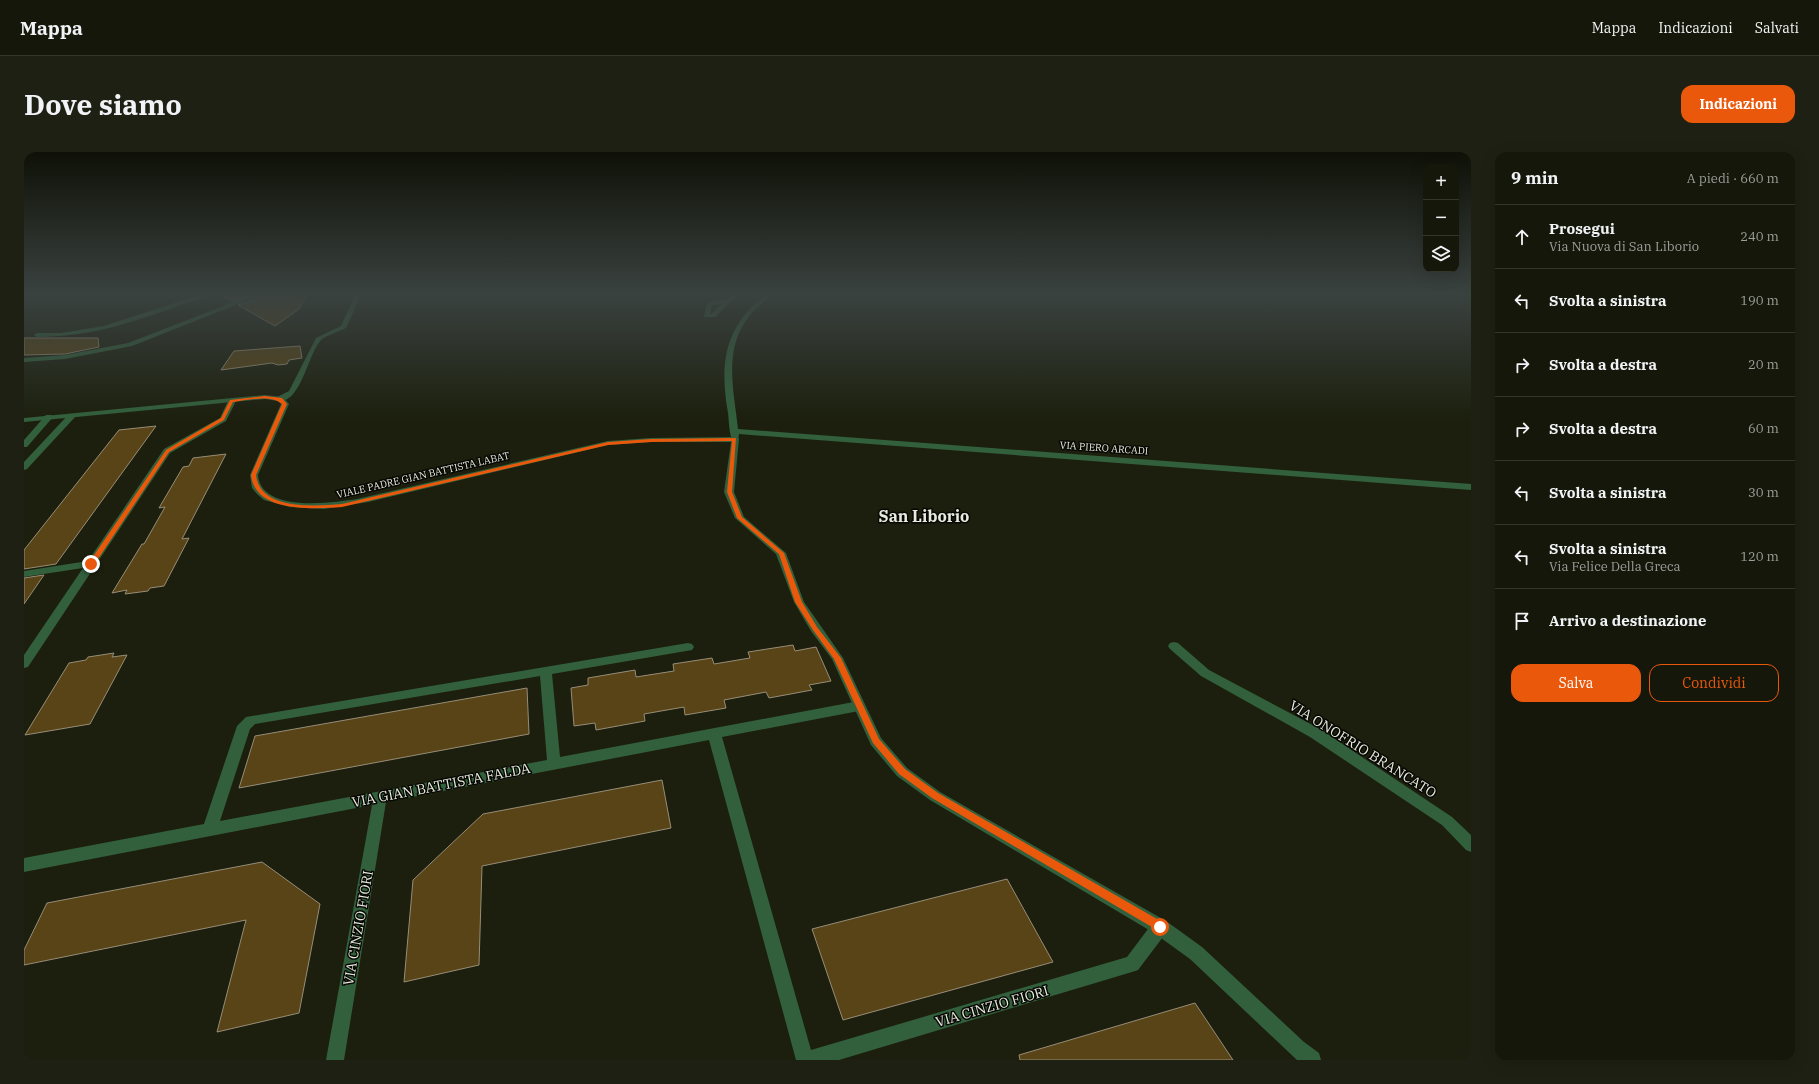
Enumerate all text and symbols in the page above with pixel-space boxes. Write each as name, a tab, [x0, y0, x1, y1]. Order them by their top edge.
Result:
text: Mappa	[20, 16, 83, 40]
text: Mappa	[1592, 19, 1636, 37]
text: Indicazioni	[1658, 19, 1733, 37]
text: Salvati	[1755, 19, 1799, 37]
button: Indicazioni	[1681, 85, 1795, 123]
text: Dove siamo	[24, 86, 182, 123]
map controls	[1423, 164, 1459, 272]
button: +	[1423, 164, 1459, 200]
text: 9 min	[1511, 167, 1559, 189]
text: A piedi · 660 m	[1687, 170, 1779, 187]
button: −	[1423, 200, 1459, 236]
text: Prosegui	[1549, 219, 1615, 238]
icon: ahead	[1511, 226, 1533, 248]
text: 240 m	[1740, 228, 1779, 245]
button: layers	[1423, 236, 1459, 272]
text: Via Nuova di San Liborio	[1549, 238, 1699, 255]
icon: left	[1511, 290, 1533, 312]
text: Svolta a sinistra	[1549, 291, 1667, 310]
text: 190 m	[1740, 292, 1779, 309]
icon: right	[1511, 354, 1533, 376]
text: Svolta a destra	[1549, 355, 1657, 374]
text: 20 m	[1748, 356, 1779, 373]
icon: right	[1511, 418, 1533, 440]
text: Svolta a destra	[1549, 419, 1657, 438]
text: 60 m	[1748, 420, 1779, 437]
street label: VIA PIERO ARCADI	[1059, 438, 1149, 458]
street label: VIALE PADRE GIAN BATTISTA LABAT	[335, 449, 511, 501]
icon: left	[1511, 482, 1533, 504]
text: Svolta a sinistra	[1549, 483, 1667, 502]
text: 30 m	[1748, 484, 1779, 501]
district label: San Liborio	[879, 506, 969, 526]
text: Svolta a sinistra	[1549, 539, 1667, 558]
icon: left	[1511, 546, 1533, 568]
text: 120 m	[1740, 548, 1779, 565]
route end	[82, 555, 100, 573]
text: Via Felice Della Greca	[1549, 558, 1681, 575]
icon: arrive	[1511, 610, 1533, 632]
text: Arrivo a destinazione	[1549, 611, 1706, 630]
button: Salva	[1511, 664, 1641, 702]
button: Condividi	[1649, 664, 1779, 702]
street label: VIA ONOFRIO BRANCATO	[1286, 696, 1440, 802]
street label: VIA GIAN BATTISTA FALDA	[350, 759, 532, 811]
street label: VIA CINZIO FIORI	[339, 869, 377, 987]
route start	[1151, 918, 1169, 936]
street label: VIA CINZIO FIORI	[933, 981, 1051, 1031]

